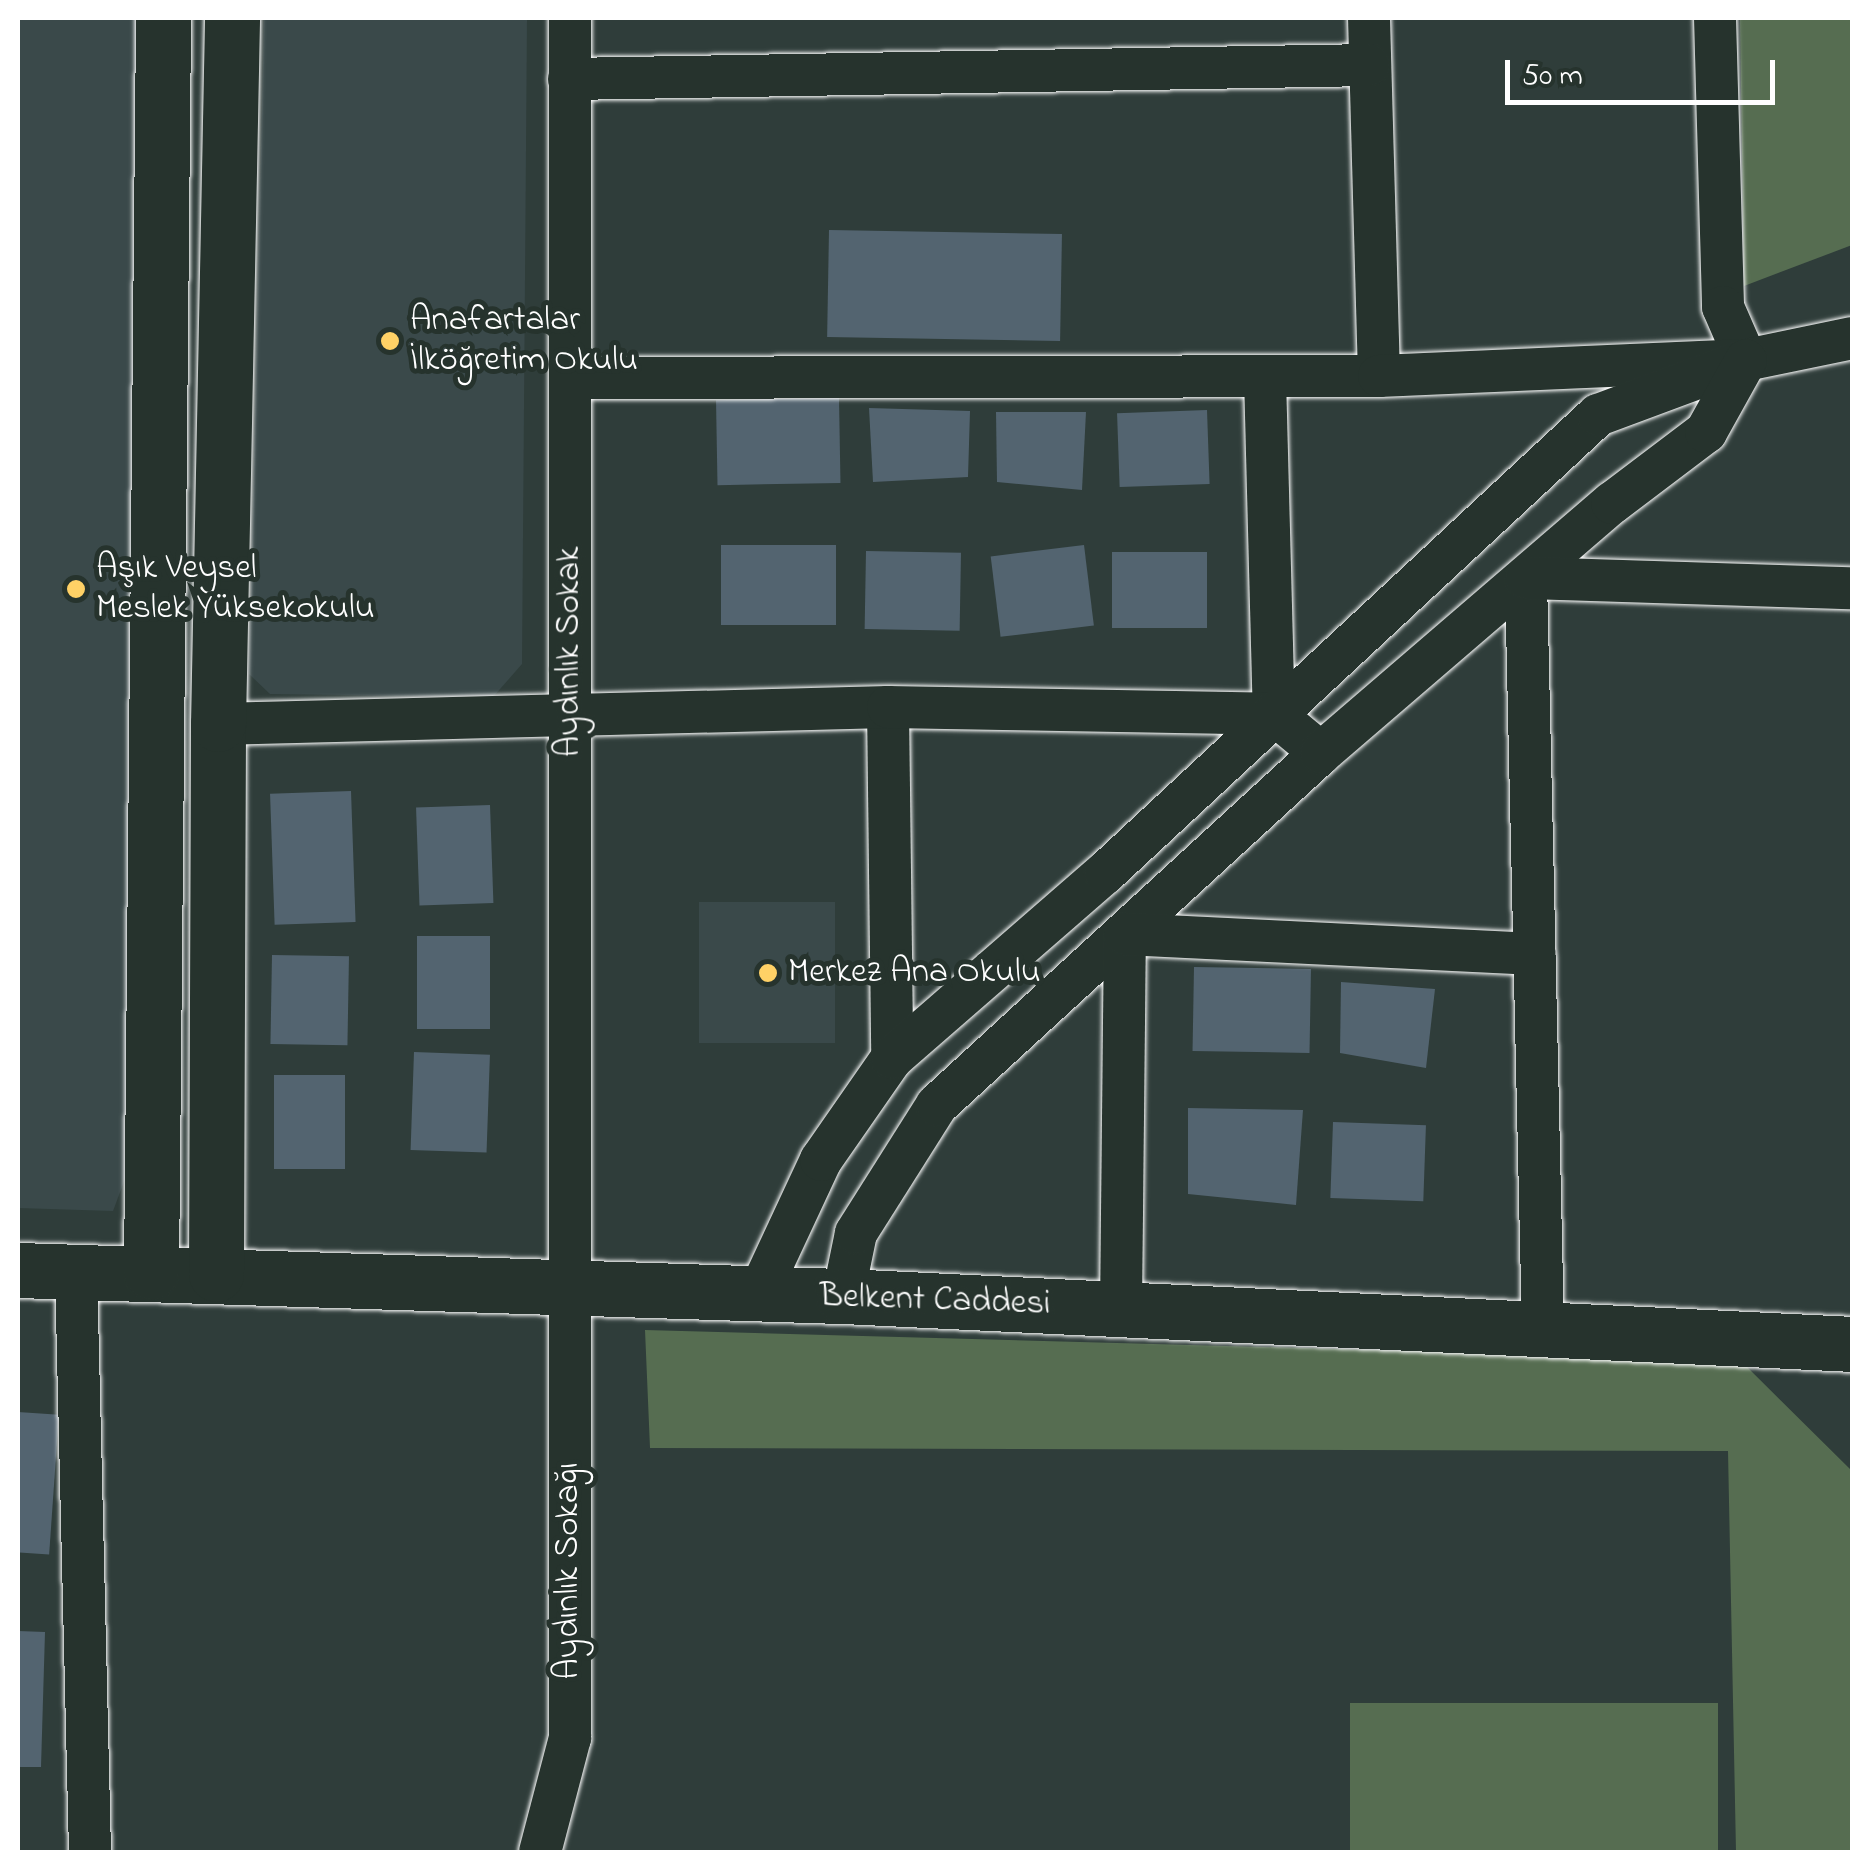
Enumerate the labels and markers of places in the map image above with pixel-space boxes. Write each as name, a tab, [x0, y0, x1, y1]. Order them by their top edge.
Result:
place label: Anafartalar İlköğretim Okulu	[410, 300, 638, 382]
marker: Anafartalar İlköğretim Okulu	[379, 330, 401, 352]
place label: Aşık Veysel Meslek Yüksekokulu	[96, 548, 375, 630]
marker: Aşık Veysel Meslek Yüksekokulu	[65, 578, 87, 600]
place label: Merkez Ana Okulu	[788, 952, 1041, 994]
marker: Merkez Ana Okulu	[757, 962, 779, 984]

